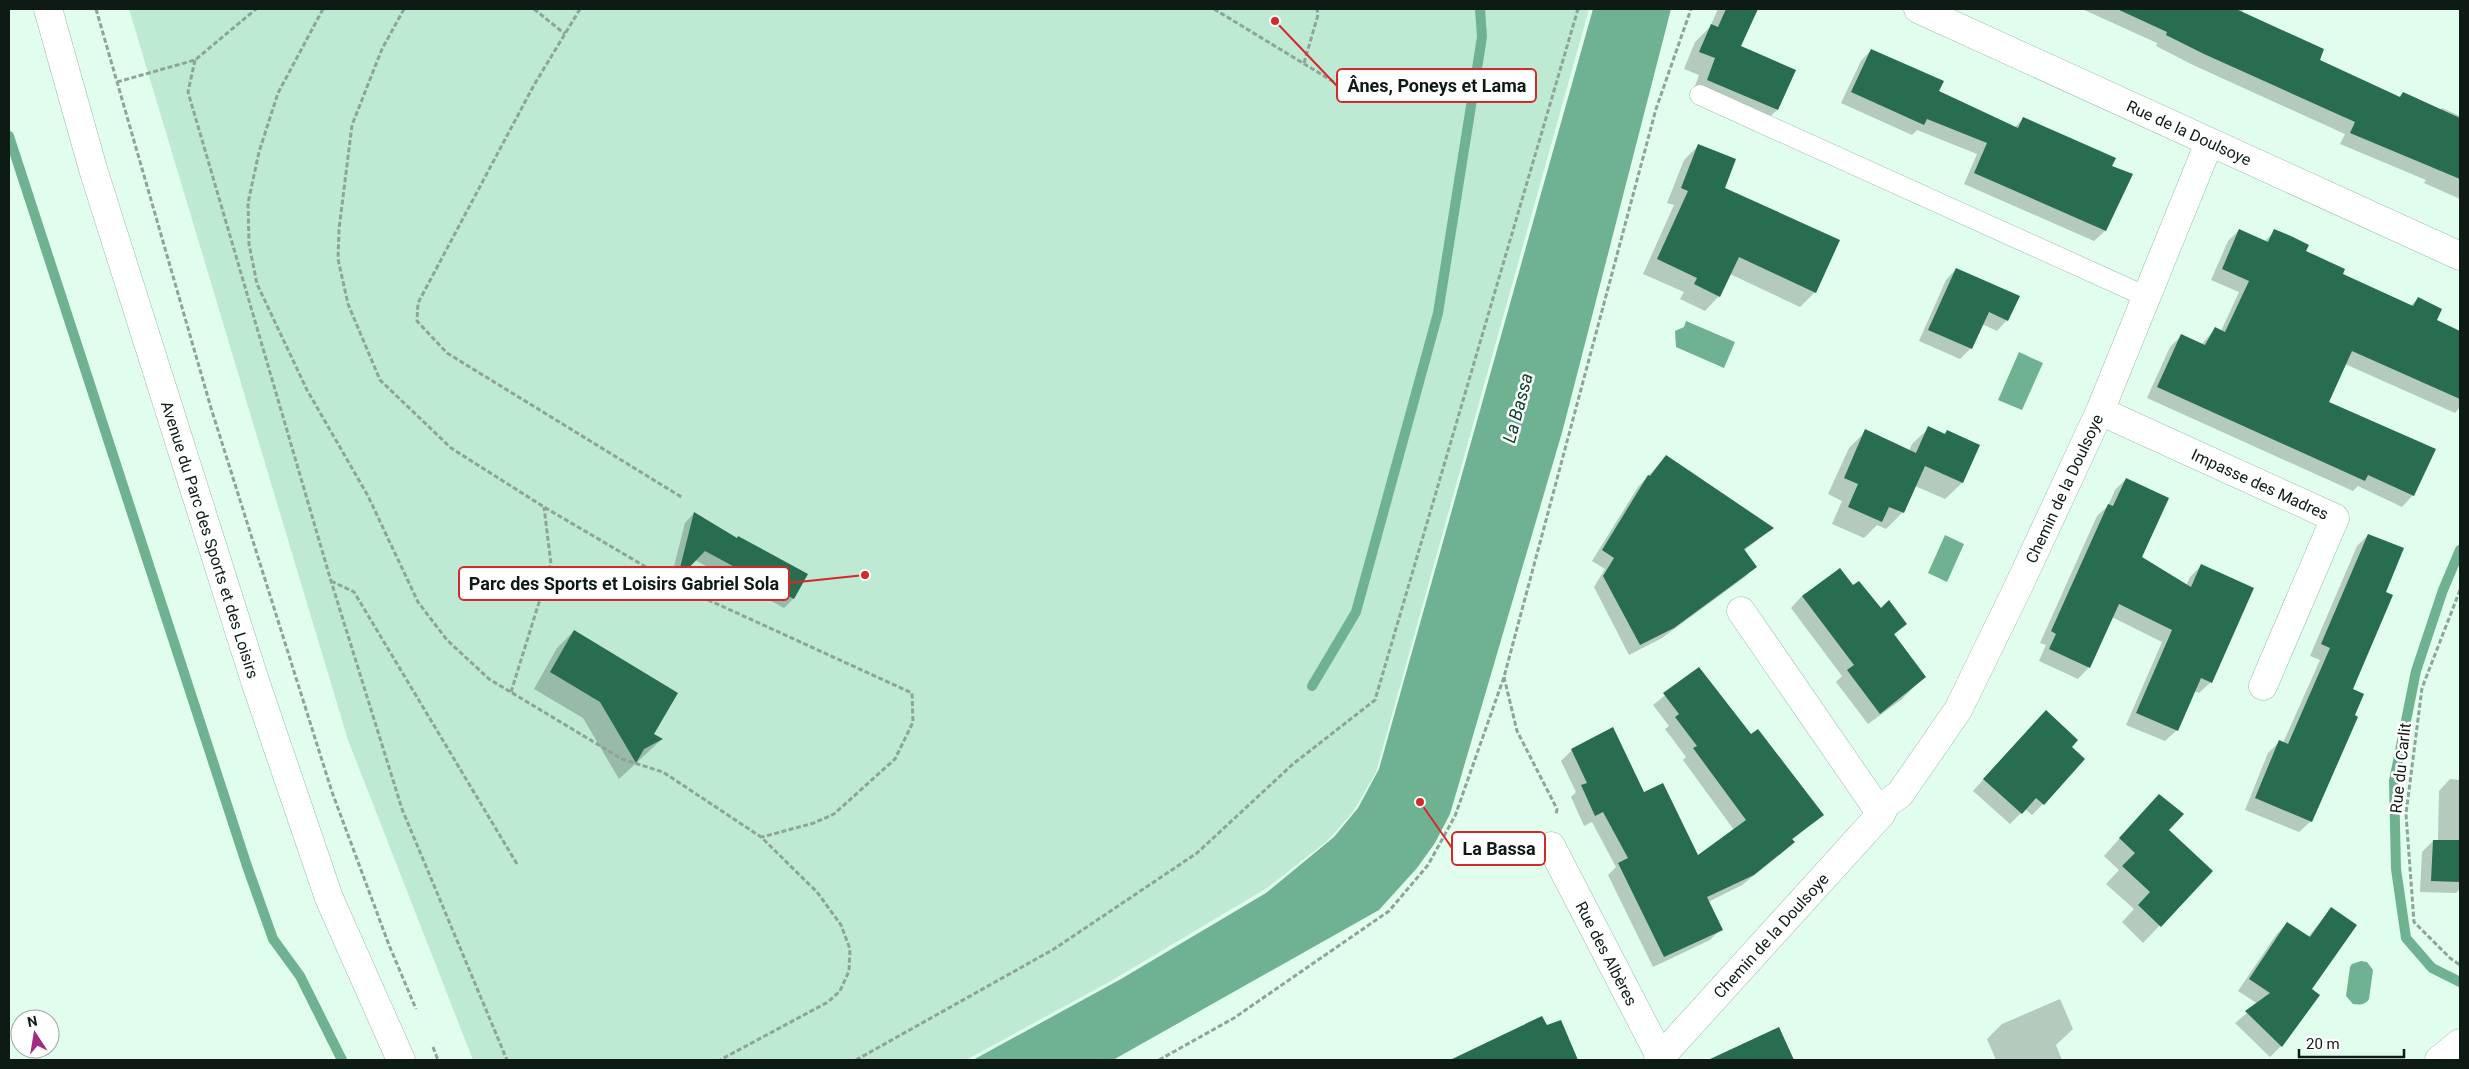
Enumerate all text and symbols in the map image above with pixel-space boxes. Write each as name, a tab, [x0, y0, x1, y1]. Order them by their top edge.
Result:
callout: Ânes, Poneys et Lama	[1337, 69, 1536, 102]
text: Ânes, Poneys et Lama	[1348, 75, 1527, 96]
street label: Rue de la Doulsoye	[2124, 96, 2254, 170]
water label: La Bassa	[1498, 371, 1537, 445]
street label: Avenue du Parc des Sports et des Loisirs	[157, 399, 263, 681]
street label: Chemin de la Doulsoye	[2022, 411, 2107, 566]
street label: Impasse des Madres	[2188, 445, 2332, 524]
callout: Parc des Sports et Loisirs Gabriel Sola	[459, 567, 789, 600]
text: Parc des Sports et Loisirs Gabriel Sola	[469, 573, 780, 594]
street label: Rue du Carlit	[2386, 722, 2415, 814]
callout: La Bassa	[1452, 832, 1545, 865]
text: La Bassa	[1462, 838, 1536, 859]
street label: Chemin de la Doulsoye	[1710, 869, 1833, 1002]
street label: Rue des Albères	[1571, 898, 1641, 1009]
north arrow	[10, 1009, 60, 1059]
text: N	[26, 1012, 39, 1030]
scale bar	[2299, 1026, 2404, 1058]
text: 20 m	[2306, 1035, 2340, 1053]

